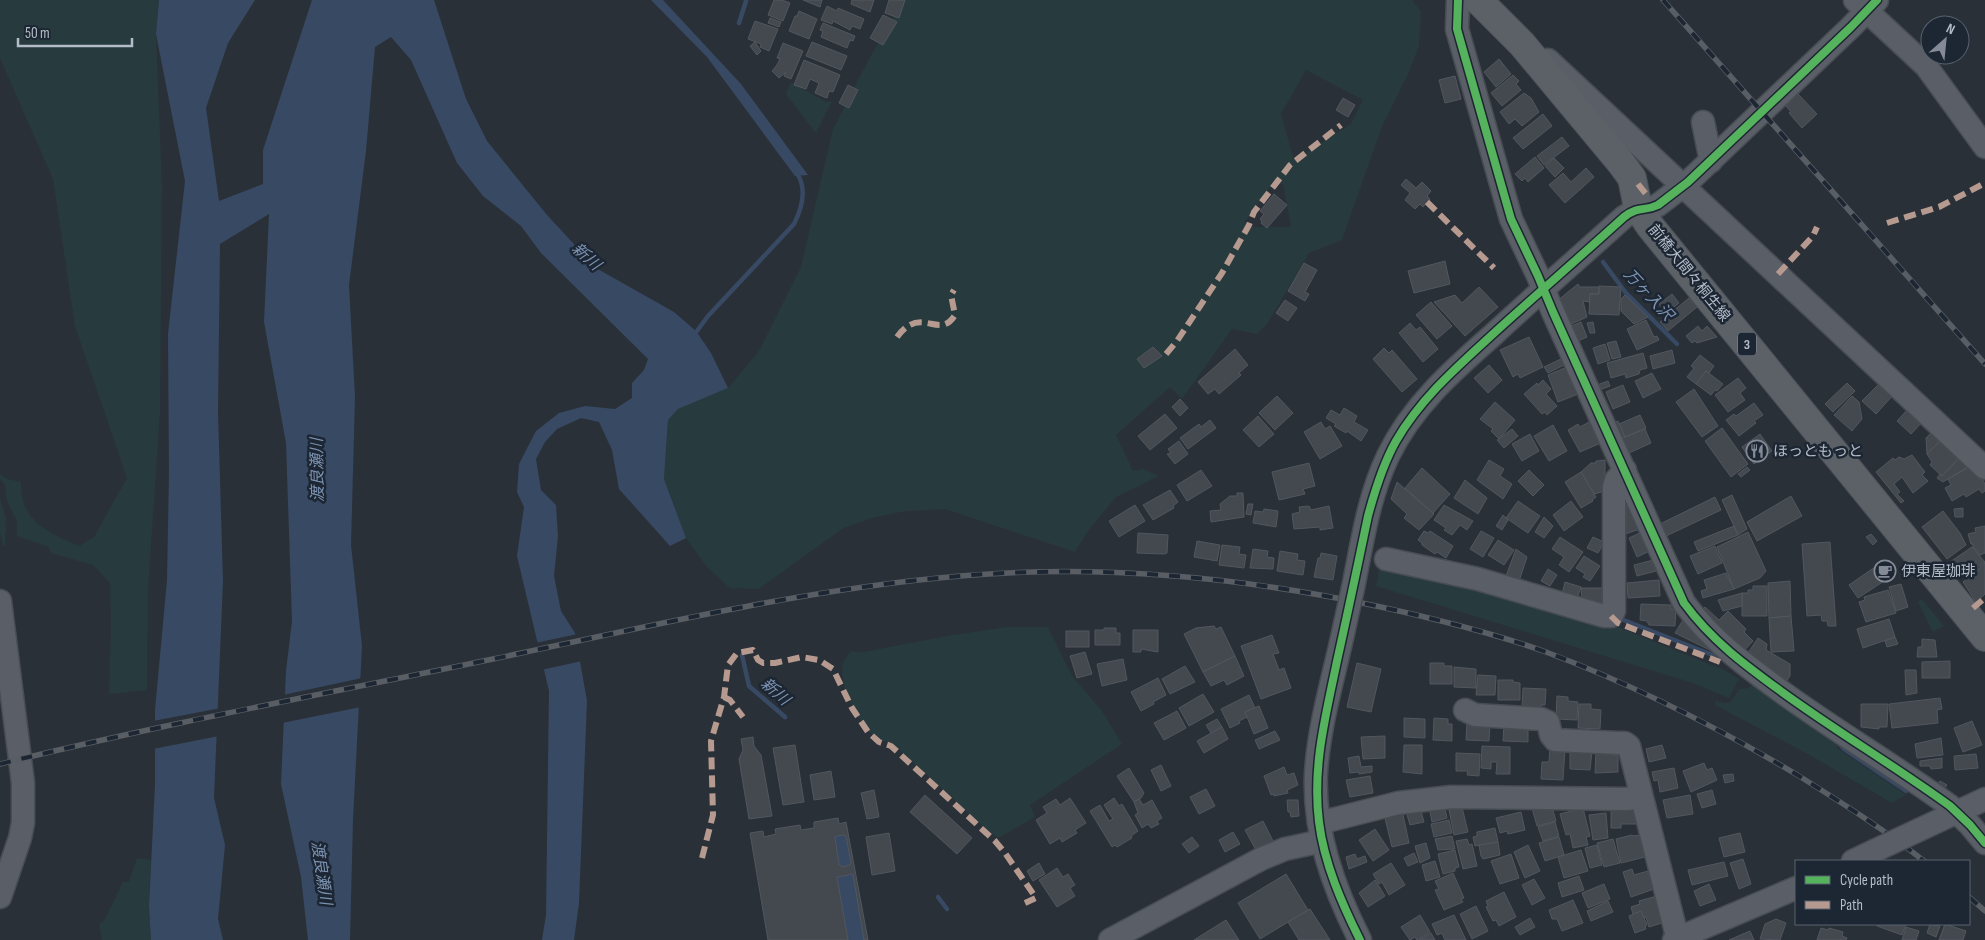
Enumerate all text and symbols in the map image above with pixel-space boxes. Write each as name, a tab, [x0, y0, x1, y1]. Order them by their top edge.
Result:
scale bar	[18, 15, 131, 47]
north arrow	[1920, 15, 1970, 65]
text: N	[1943, 20, 1958, 38]
text: 50 m	[25, 24, 50, 43]
street label: 前橋大間々桐生線	[1644, 220, 1734, 326]
water label: 新川	[568, 239, 606, 276]
water label: 万ヶ入沢	[1619, 265, 1678, 326]
road number: 3	[1738, 332, 1756, 356]
water label: 渡良瀬川	[308, 436, 328, 502]
restaurant icon: ほっともっと	[1745, 439, 1769, 463]
place label: ほっともっと	[1773, 442, 1863, 461]
cafe icon: 伊東屋珈琲	[1873, 559, 1897, 583]
place label: 伊東屋珈琲	[1901, 562, 1976, 581]
water label: 新川	[757, 674, 795, 711]
water label: 渡良瀬川	[307, 840, 335, 908]
legend	[1795, 860, 1970, 925]
text: Cycle path	[1840, 871, 1893, 890]
text: Path	[1840, 896, 1863, 915]

